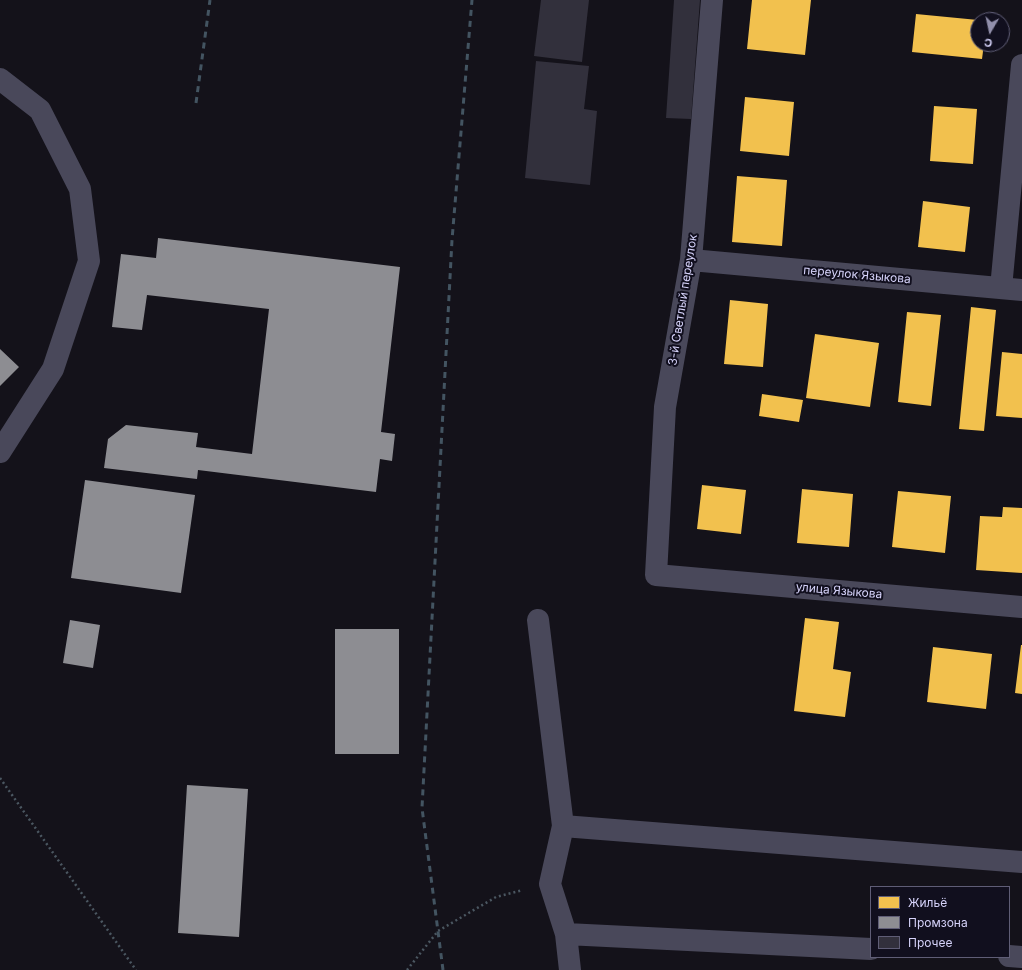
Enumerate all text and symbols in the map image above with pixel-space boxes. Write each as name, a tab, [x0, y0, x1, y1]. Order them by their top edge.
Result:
north arrow	[970, 12, 1010, 52]
text: С	[983, 35, 993, 50]
street label: 3-й Светлый переулок	[666, 233, 700, 367]
street label: переулок Языкова	[803, 263, 911, 287]
street label: улица Языкова	[795, 580, 883, 602]
legend	[870, 886, 1010, 958]
text: Жильё	[908, 895, 947, 910]
text: Промзона	[908, 915, 968, 930]
text: Прочее	[908, 935, 953, 950]

